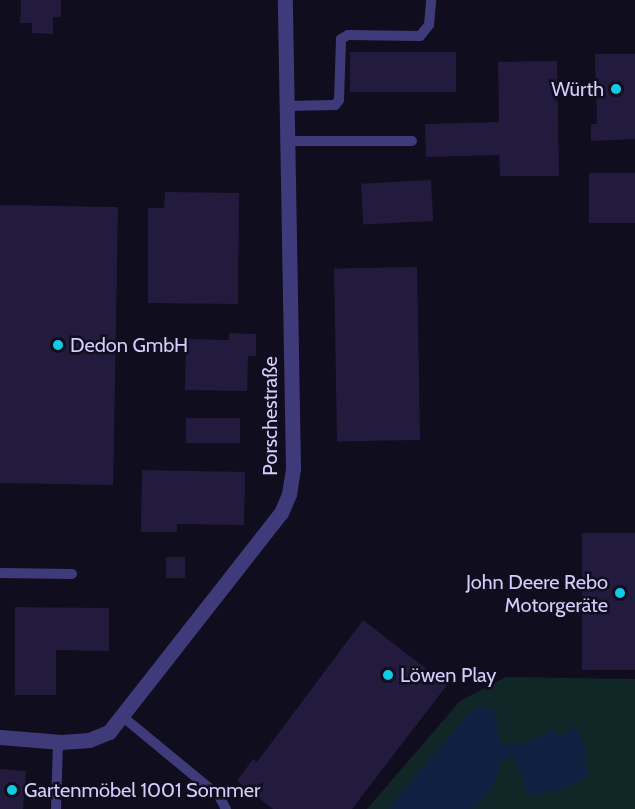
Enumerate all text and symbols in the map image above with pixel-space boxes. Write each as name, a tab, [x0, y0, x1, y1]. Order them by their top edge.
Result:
place label: Würth	[551, 77, 604, 101]
marker: Würth	[609, 82, 623, 96]
place label: Dedon GmbH	[70, 333, 188, 357]
marker: Dedon GmbH	[51, 338, 65, 352]
street label: Porschestraße	[258, 356, 282, 476]
place label: John Deere Rebo Motorgeräte	[466, 570, 608, 617]
marker: John Deere Rebo Motorgeräte	[613, 586, 627, 600]
place label: Löwen Play	[400, 663, 496, 687]
marker: Löwen Play	[381, 668, 395, 682]
place label: Gartenmöbel 1001 Sommer	[24, 778, 260, 802]
marker: Gartenmöbel 1001 Sommer	[5, 783, 19, 797]

